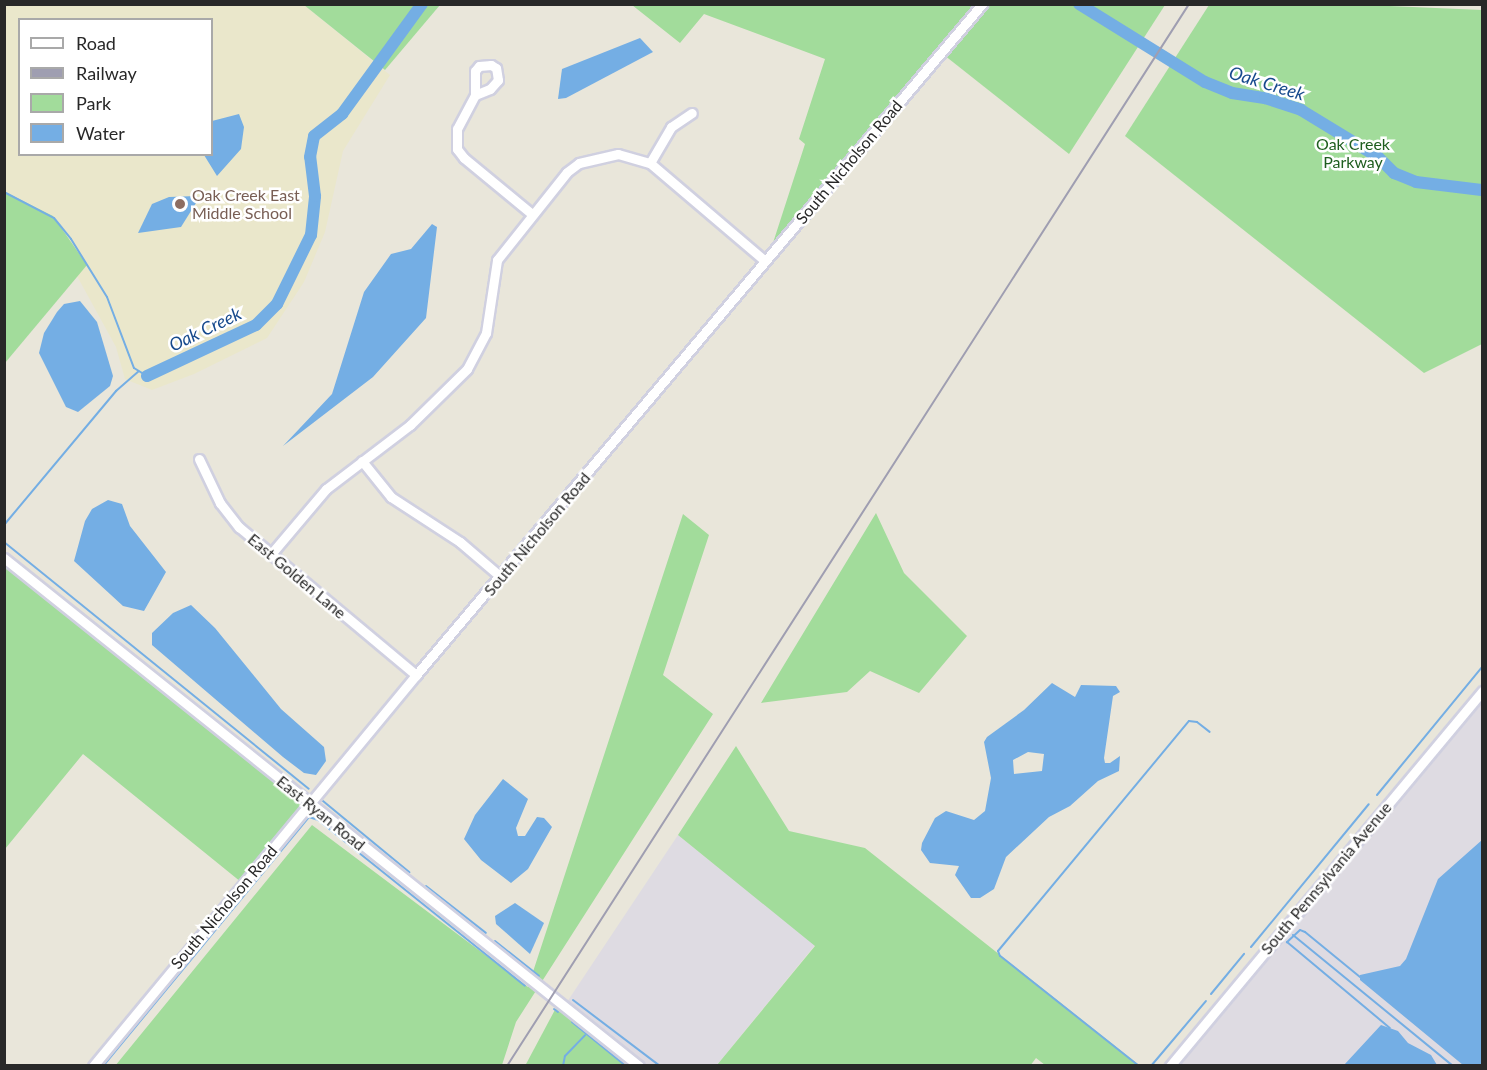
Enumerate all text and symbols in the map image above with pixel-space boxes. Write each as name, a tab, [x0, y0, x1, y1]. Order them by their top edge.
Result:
legend	[18, 18, 213, 156]
text: Road	[76, 32, 116, 54]
water label: Oak Creek	[1227, 61, 1307, 105]
text: Railway	[76, 62, 137, 84]
text: Park	[76, 92, 111, 114]
street label: South Nicholson Road	[792, 96, 906, 228]
text: Water	[76, 122, 125, 144]
park label: Oak Creek Parkway	[1316, 134, 1390, 172]
place label: Oak Creek East Middle School	[192, 185, 300, 223]
marker: Oak Creek East Middle School	[173, 197, 187, 211]
water label: Oak Creek	[165, 302, 245, 356]
street label: South Nicholson Road	[480, 468, 594, 600]
street label: East Golden Lane	[244, 529, 350, 623]
street label: East Ryan Road	[273, 772, 369, 854]
street label: South Pennsylvania Avenue	[1256, 798, 1396, 958]
street label: South Nicholson Road	[167, 841, 281, 973]

